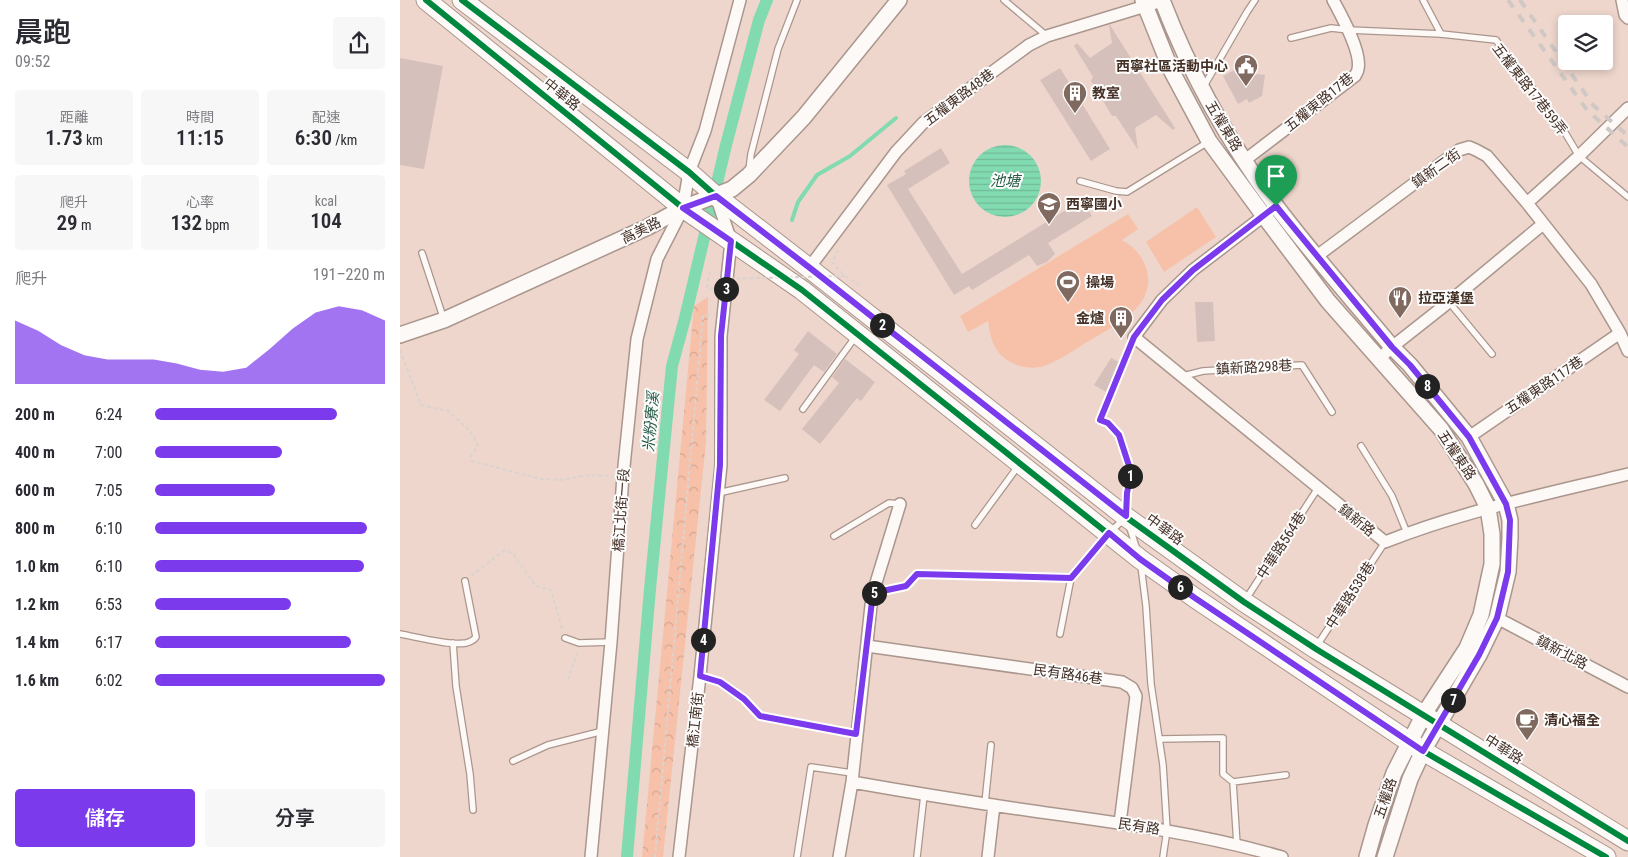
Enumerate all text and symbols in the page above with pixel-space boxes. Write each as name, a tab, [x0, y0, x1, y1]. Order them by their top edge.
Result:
map controls	[1558, 15, 1613, 70]
button: layers	[1558, 15, 1613, 70]
text: 晨跑	[15, 16, 71, 49]
button: share	[333, 17, 385, 69]
street label: 五權東路17巷59弄	[1489, 40, 1571, 138]
text: 09:52	[15, 52, 50, 71]
public building icon: 西寧社區活動中心	[1233, 53, 1259, 87]
place label: 西寧社區活動中心	[1116, 58, 1228, 74]
street label: 五權東路48巷	[921, 65, 997, 129]
street label: 五權東路17巷	[1281, 69, 1357, 135]
street label: 中華路	[541, 75, 583, 113]
building icon: 教室	[1062, 80, 1088, 114]
place label: 教室	[1092, 85, 1120, 101]
street label: 五權東路	[1203, 98, 1245, 154]
text: 距離	[60, 109, 88, 125]
text: 時間	[186, 109, 214, 125]
text: 配速	[312, 109, 340, 125]
text: 1.73	[45, 126, 83, 150]
text: 11:15	[176, 126, 224, 150]
text: 6:30	[295, 126, 332, 150]
text: km	[83, 132, 103, 148]
text: /km	[332, 132, 357, 148]
street label: 鎮新二街	[1408, 145, 1464, 191]
pin	[1255, 155, 1297, 206]
icon: arrive	[1262, 162, 1290, 190]
water label: 池塘	[990, 172, 1023, 190]
school or university icon: 西寧國小	[1036, 191, 1062, 225]
text: kcal	[315, 193, 337, 209]
text: 爬升	[60, 194, 88, 210]
text: 心率	[186, 194, 214, 210]
place label: 西寧國小	[1066, 196, 1122, 212]
text: 104	[310, 209, 342, 233]
text: 29	[57, 211, 78, 235]
text: 132	[170, 211, 202, 235]
street label: 高美路	[619, 214, 663, 246]
text: m	[78, 217, 91, 233]
text: bpm	[202, 217, 230, 233]
text: 191–220 m	[313, 265, 385, 284]
text: 爬升	[15, 269, 47, 288]
sports icon: 操場	[1055, 269, 1081, 303]
place label: 操場	[1086, 274, 1114, 290]
pin: 3	[714, 276, 738, 302]
text: 3	[723, 281, 730, 297]
restaurant icon: 拉亞漢堡	[1387, 285, 1413, 319]
place label: 拉亞漢堡	[1418, 290, 1474, 306]
building icon: 金爐	[1108, 305, 1134, 339]
place label: 金爐	[1076, 310, 1104, 326]
pin: 2	[870, 312, 894, 338]
text: 2	[879, 317, 886, 333]
street label: 五權東路117巷	[1502, 353, 1586, 417]
street label: 鎮新路298巷	[1215, 357, 1293, 377]
pin: 8	[1414, 374, 1440, 398]
text: 8	[1424, 378, 1431, 394]
water label: 米粉寮溪	[639, 389, 663, 453]
text: 200 m	[15, 405, 55, 424]
text: 6:24	[95, 405, 122, 424]
street label: 五權東路	[1435, 427, 1479, 483]
text: 400 m	[15, 443, 55, 462]
text: 7:00	[95, 443, 122, 462]
pin: 1	[1118, 464, 1142, 488]
street label: 橋江北街一段	[610, 468, 632, 552]
text: 1	[1127, 468, 1134, 484]
text: 600 m	[15, 481, 55, 500]
text: 7:05	[95, 481, 122, 500]
street label: 鎮新路	[1336, 501, 1378, 539]
street label: 中華路564巷	[1253, 508, 1309, 582]
street label: 中華路	[1143, 510, 1187, 548]
text: 800 m	[15, 519, 55, 538]
text: 6:10	[95, 519, 122, 538]
text: 1.0 km	[15, 557, 59, 576]
text: 6:10	[95, 557, 122, 576]
street label: 中華路538巷	[1322, 558, 1378, 632]
pin: 6	[1168, 574, 1192, 600]
text: 6	[1177, 579, 1184, 595]
pin: 5	[862, 580, 886, 606]
text: 5	[871, 585, 878, 601]
text: 1.2 km	[15, 595, 59, 614]
text: 6:53	[95, 595, 122, 614]
pin: 4	[690, 628, 716, 652]
text: 4	[700, 632, 707, 648]
street label: 鎮新北路	[1534, 632, 1590, 672]
text: 1.4 km	[15, 633, 59, 652]
text: 6:17	[95, 633, 122, 652]
street label: 民有路46巷	[1032, 661, 1104, 687]
text: 1.6 km	[15, 671, 59, 690]
text: 6:02	[95, 671, 122, 690]
pin: 7	[1440, 688, 1466, 712]
street label: 橋江南街	[684, 691, 706, 749]
text: 7	[1450, 692, 1457, 708]
cafe icon: 清心福全	[1514, 707, 1540, 741]
place label: 清心福全	[1544, 712, 1600, 728]
street label: 中華路	[1482, 731, 1526, 767]
street label: 五權路	[1371, 776, 1399, 820]
button: 儲存	[15, 789, 195, 847]
button: 分享	[205, 789, 385, 847]
street label: 民有路	[1117, 815, 1161, 837]

